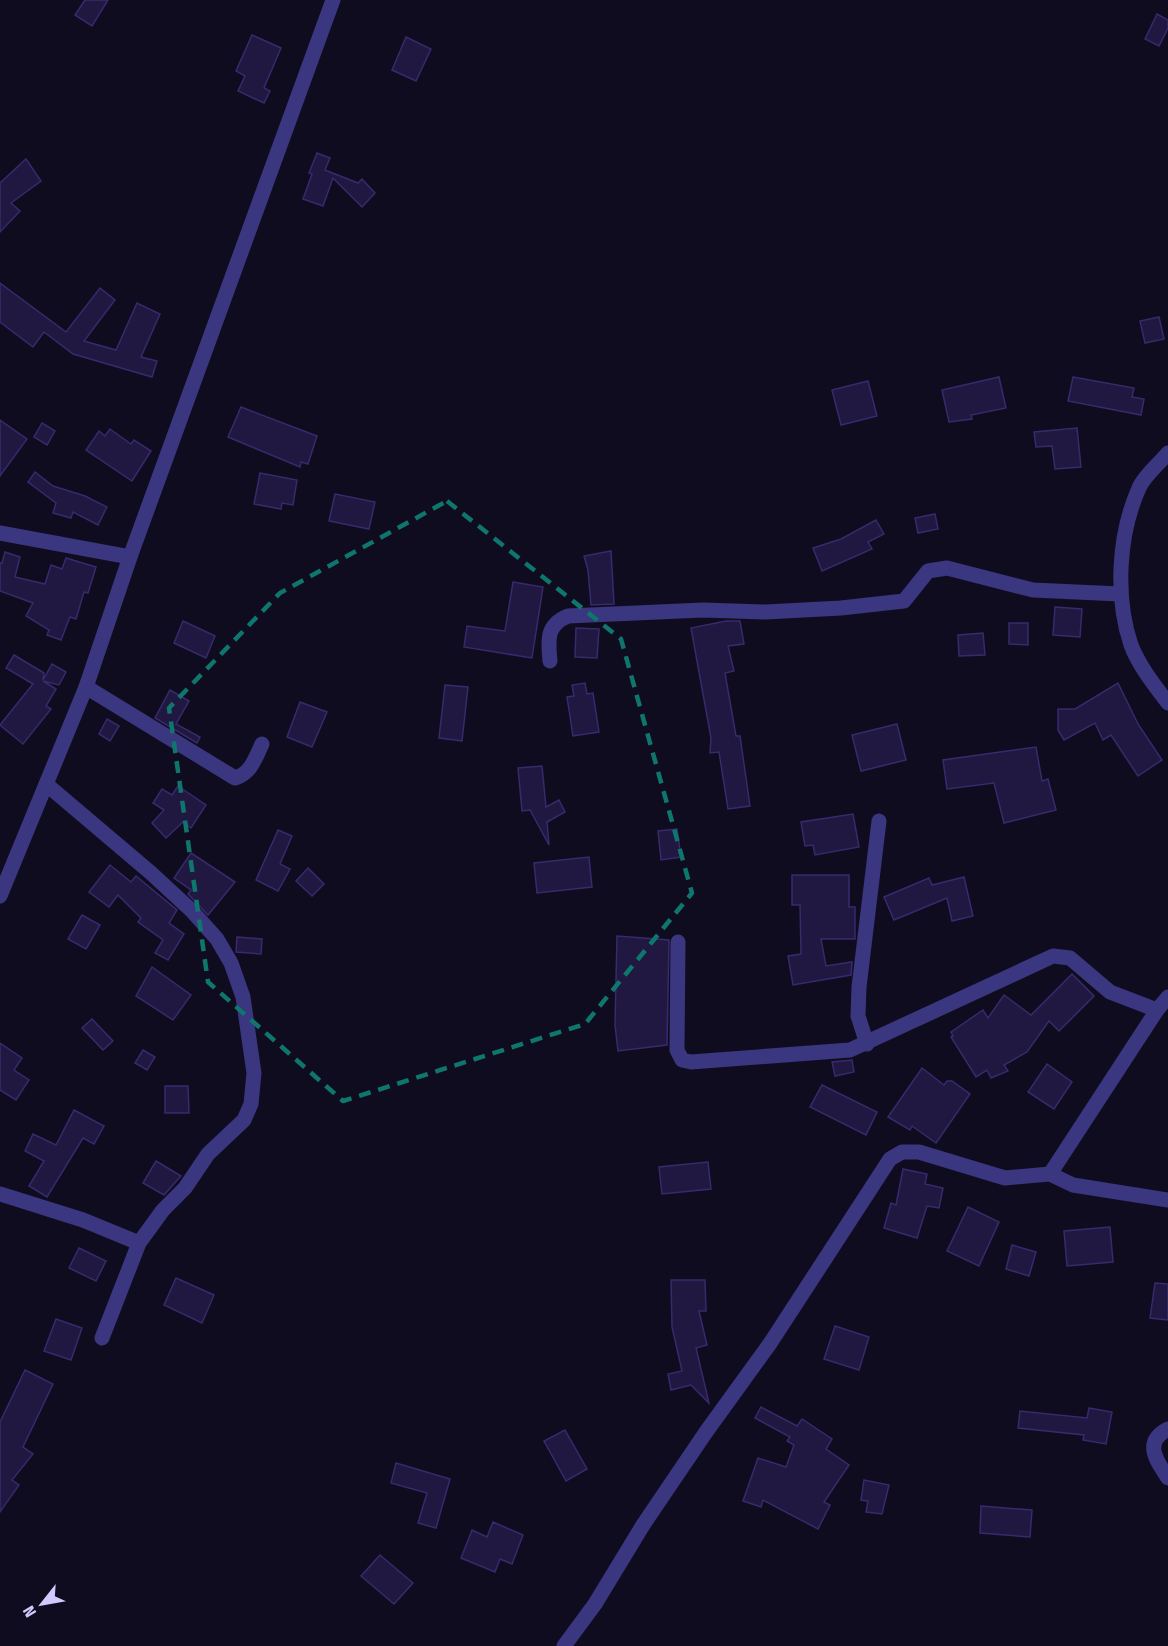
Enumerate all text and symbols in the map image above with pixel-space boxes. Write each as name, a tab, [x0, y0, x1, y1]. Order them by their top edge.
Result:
north arrow	[12, 1574, 72, 1634]
text: N	[19, 1602, 40, 1620]

